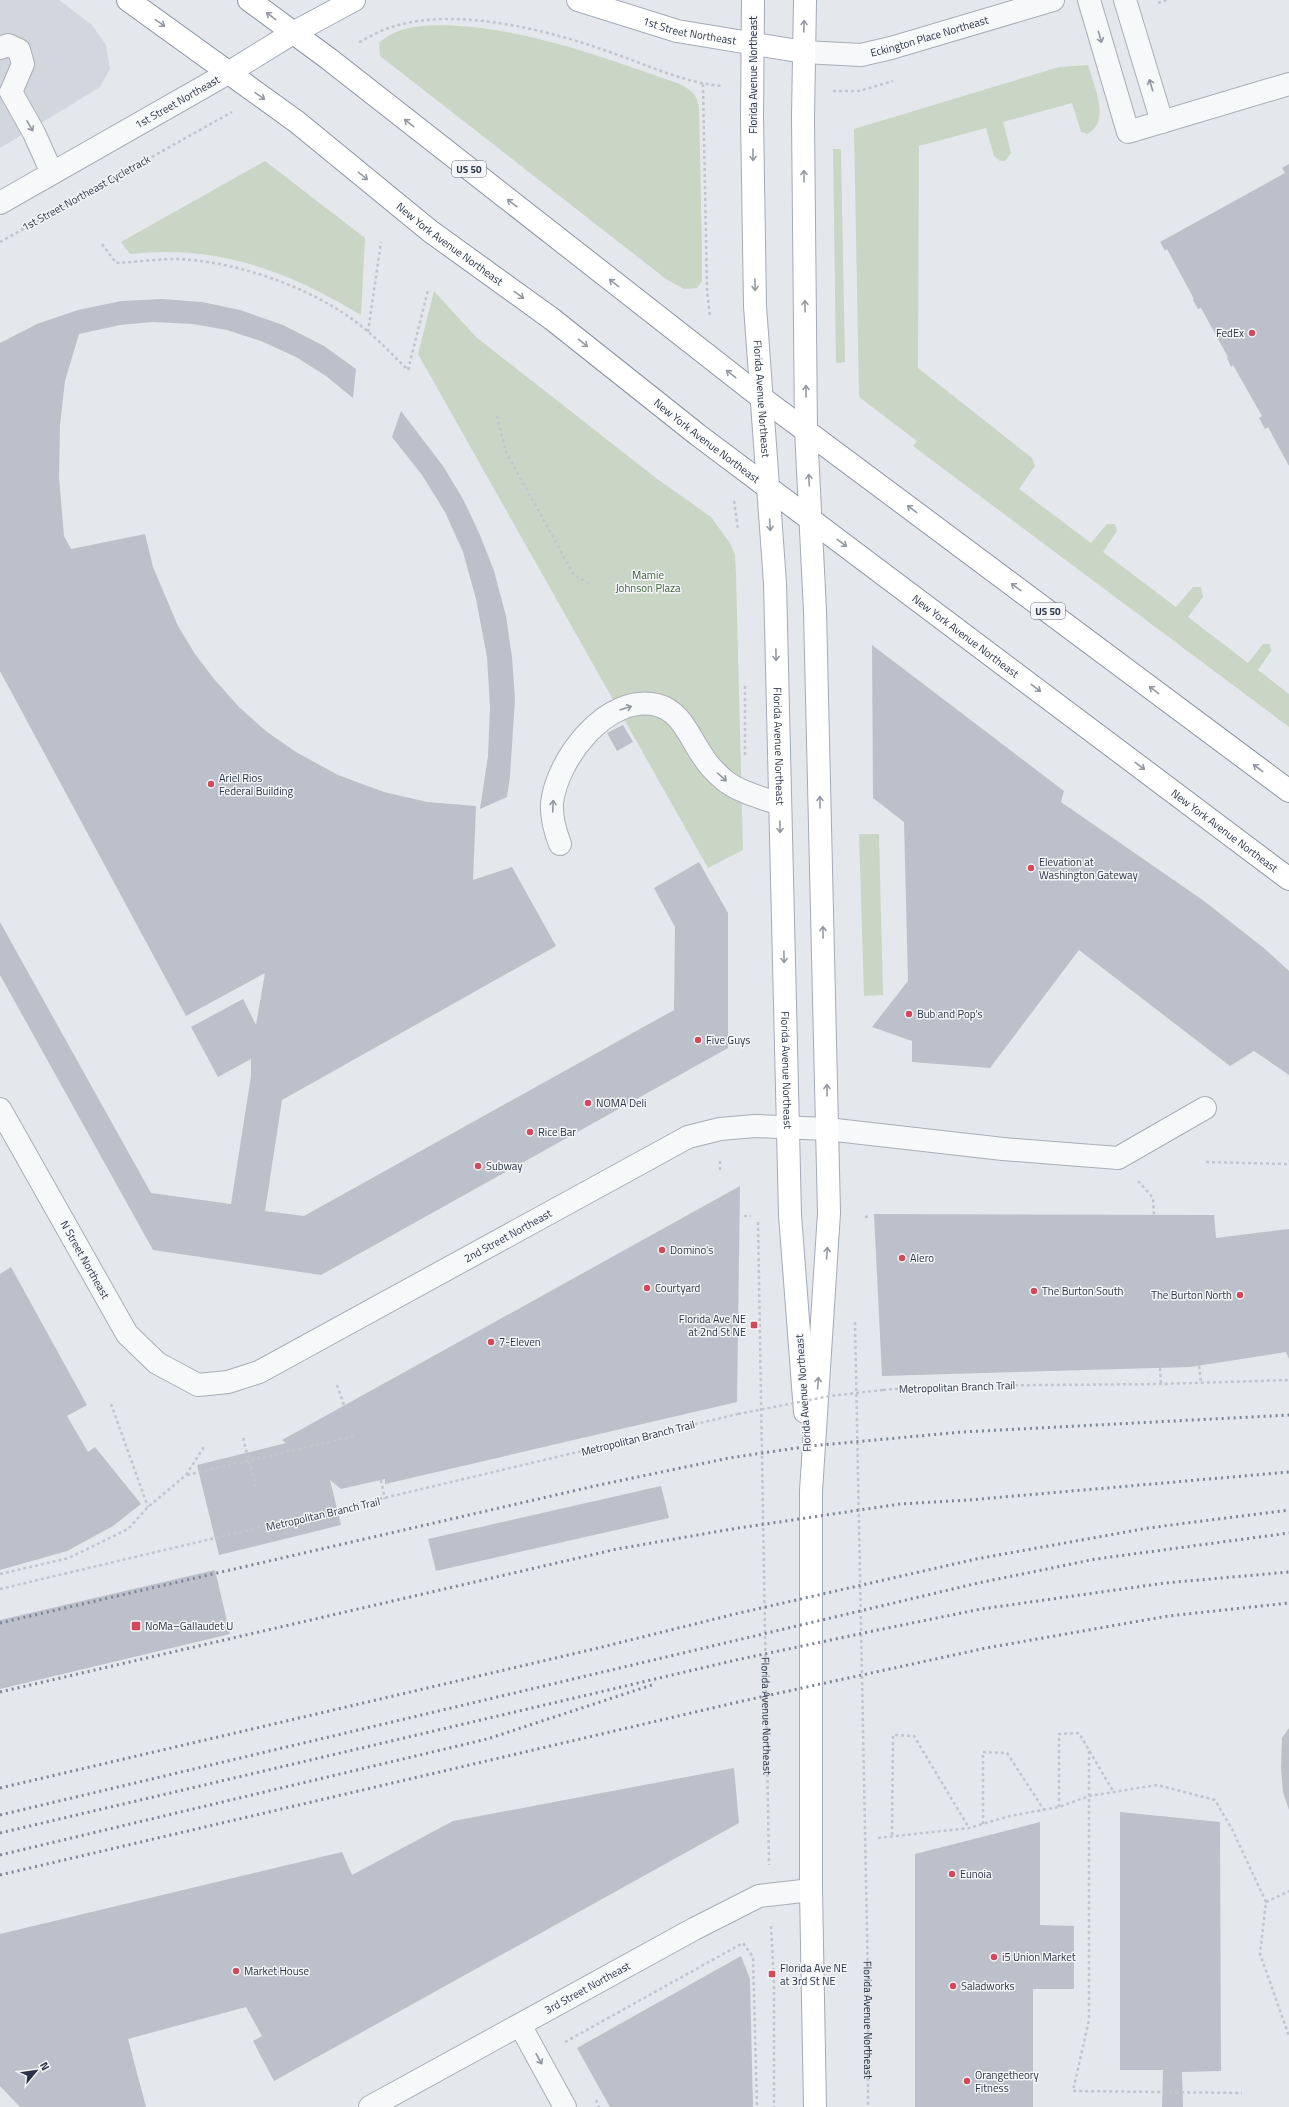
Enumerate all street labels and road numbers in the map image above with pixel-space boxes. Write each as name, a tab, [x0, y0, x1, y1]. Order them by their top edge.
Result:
street label: Eckington Place Northeast	[869, 12, 990, 61]
street label: 1st Street Northeast	[641, 13, 738, 49]
street label: Florida Avenue Northeast	[745, 16, 761, 134]
street label: 1st Street Northeast	[132, 71, 223, 133]
street label: 1st Street Northeast Cycletrack	[19, 151, 154, 235]
road number: US 50	[452, 161, 486, 177]
street label: New York Avenue Northeast	[393, 199, 507, 289]
street label: Florida Avenue Northeast	[749, 339, 774, 458]
street label: New York Avenue Northeast	[651, 395, 763, 487]
street label: New York Avenue Northeast	[909, 591, 1022, 682]
road number: US 50	[1031, 603, 1065, 619]
street label: Florida Avenue Northeast	[769, 687, 788, 805]
street label: New York Avenue Northeast	[1168, 785, 1281, 876]
street label: Florida Avenue Northeast	[777, 1011, 796, 1129]
street label: 2nd Street Northeast	[461, 1205, 555, 1266]
street label: N Street Northeast	[57, 1218, 114, 1302]
street label: Florida Avenue Northeast	[791, 1334, 815, 1452]
street label: Metropolitan Branch Trail	[898, 1377, 1016, 1397]
street label: Metropolitan Branch Trail	[580, 1416, 696, 1460]
street label: Metropolitan Branch Trail	[264, 1493, 382, 1535]
street label: Florida Avenue Northeast	[757, 1657, 775, 1775]
street label: 3rd Street Northeast	[542, 1957, 633, 2018]
street label: Florida Avenue Northeast	[860, 1961, 876, 2079]

